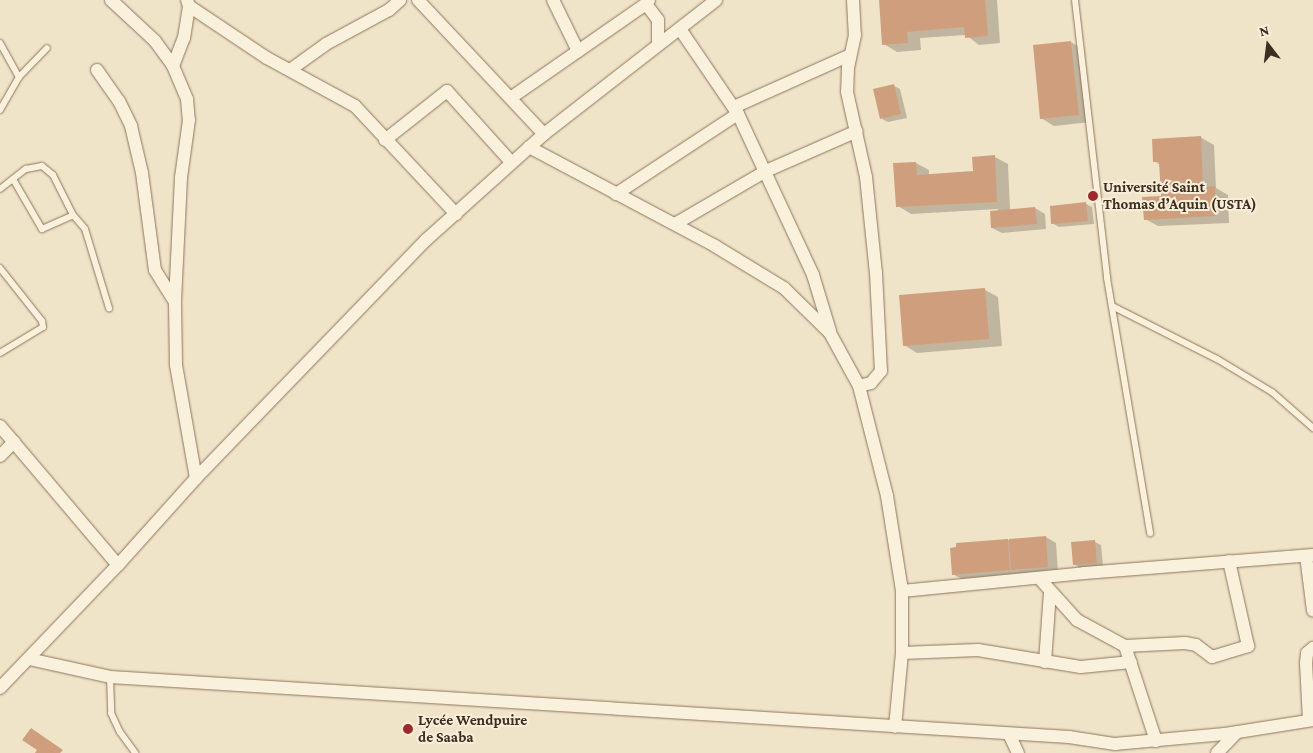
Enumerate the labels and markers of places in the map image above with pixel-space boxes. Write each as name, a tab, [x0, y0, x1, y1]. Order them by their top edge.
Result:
place label: Université Saint Thomas d’Aquin (USTA)	[1103, 178, 1257, 213]
marker: Université Saint Thomas d’Aquin (USTA)	[1087, 190, 1099, 202]
place label: Lycée Wendpuire de Saaba	[418, 711, 527, 746]
marker: Lycée Wendpuire de Saaba	[402, 723, 414, 735]

